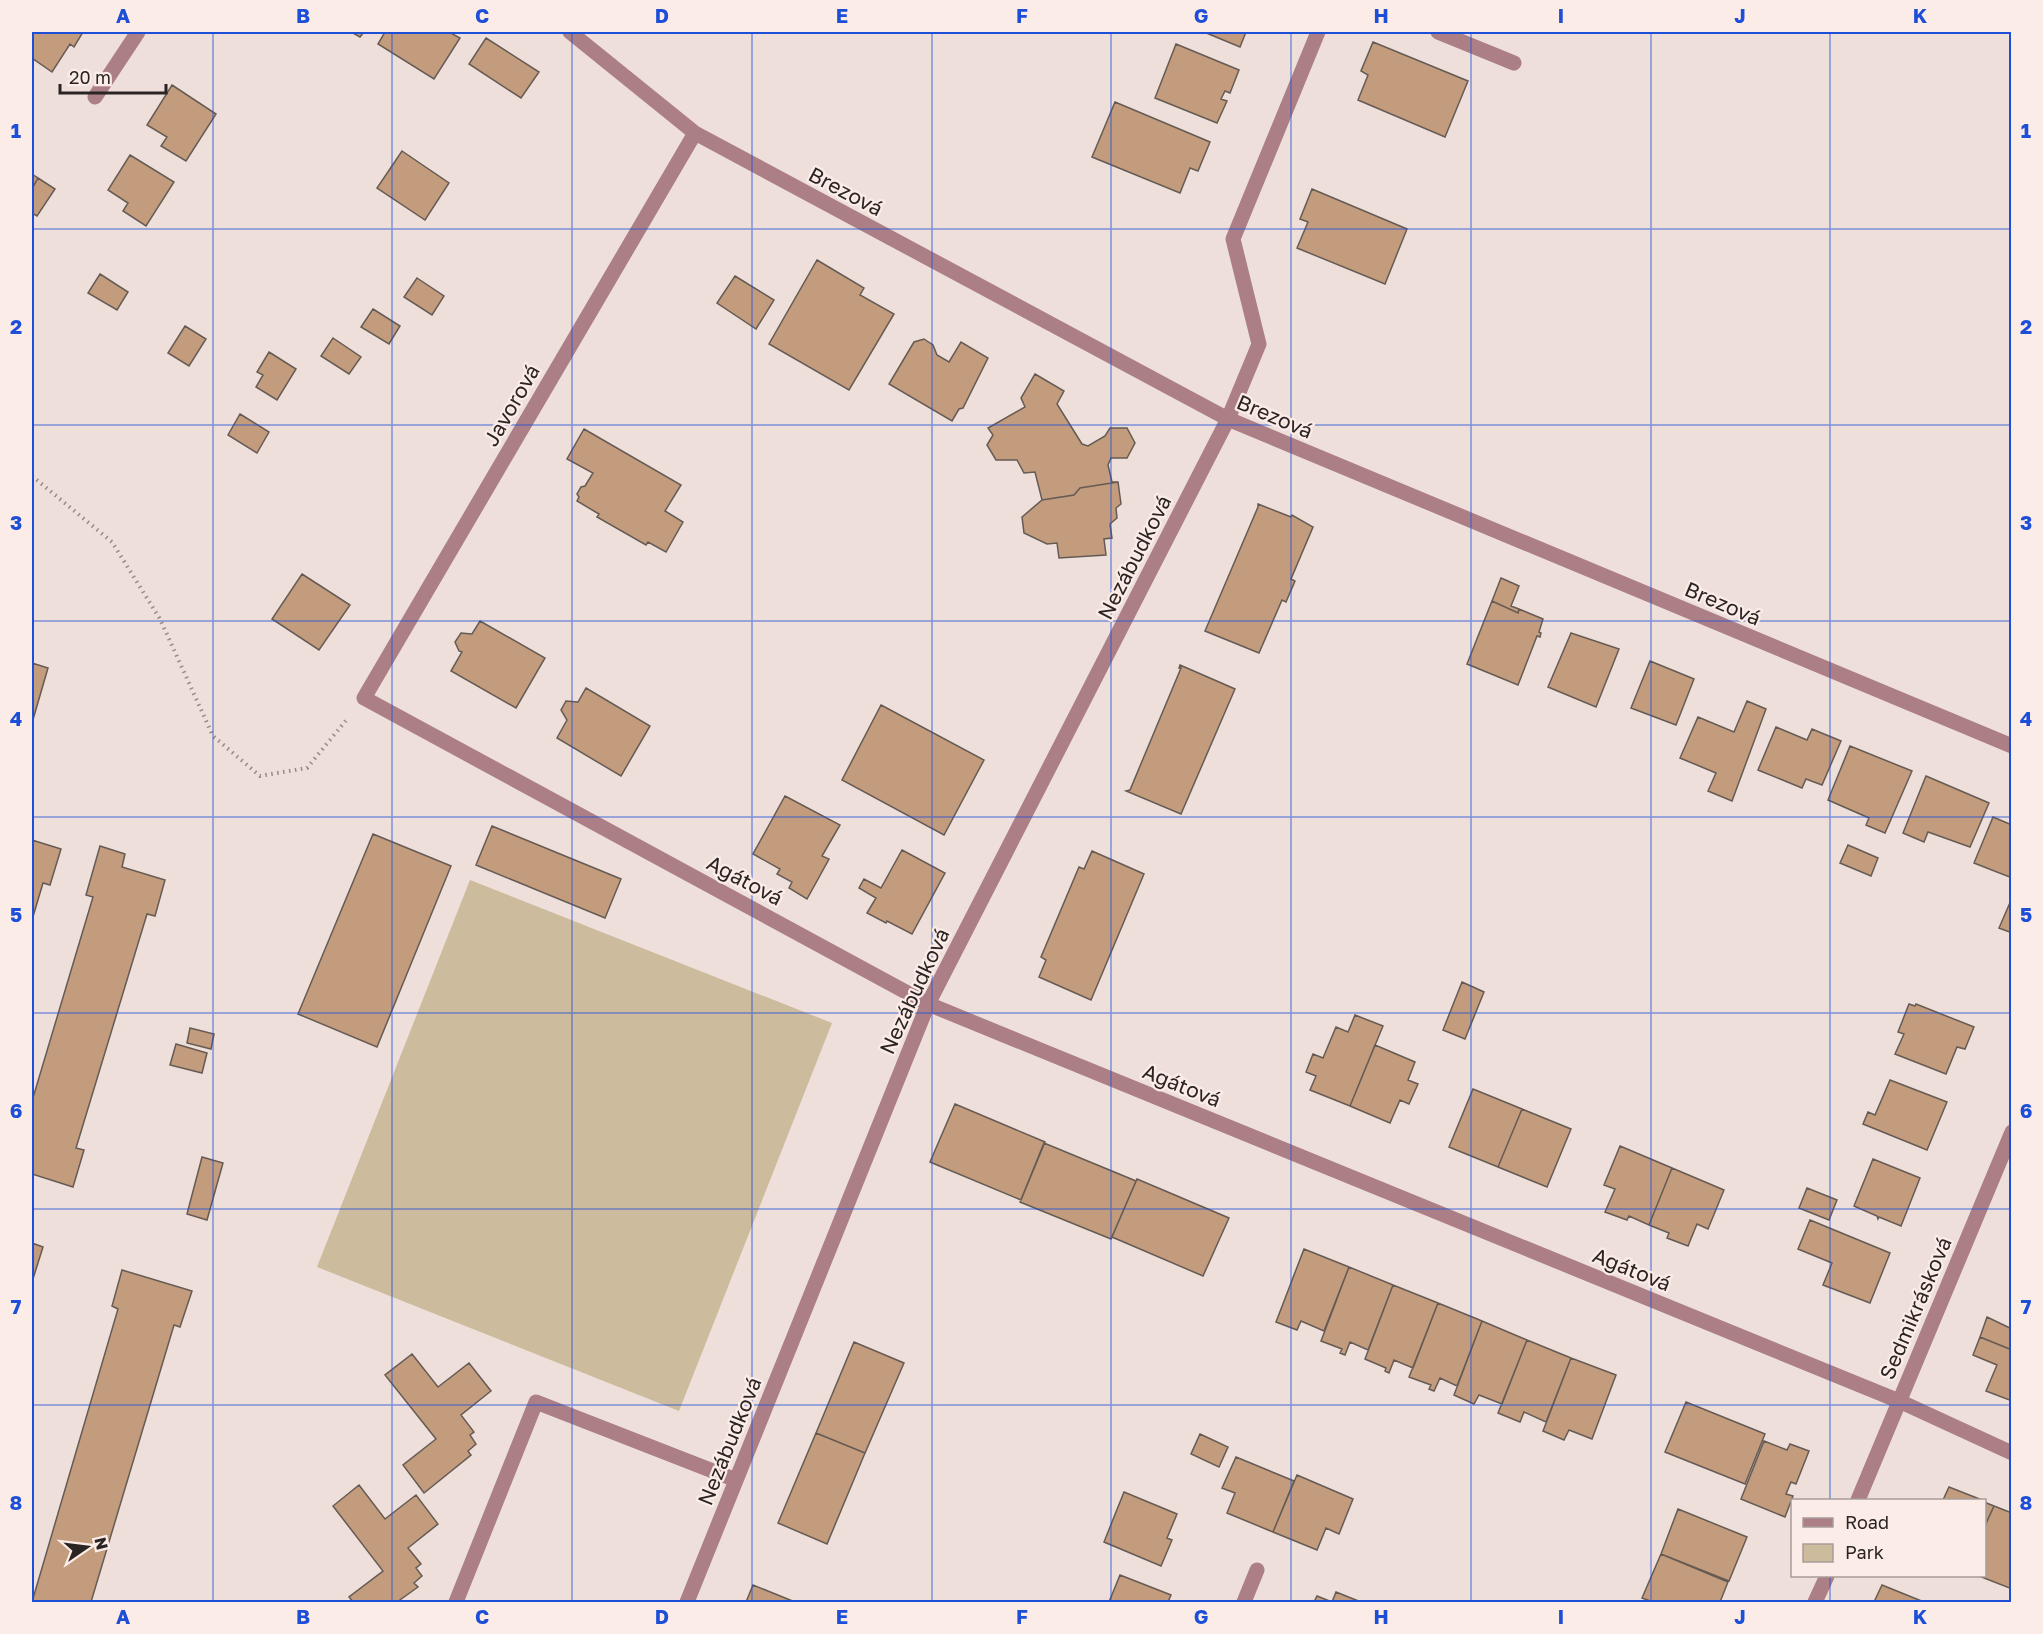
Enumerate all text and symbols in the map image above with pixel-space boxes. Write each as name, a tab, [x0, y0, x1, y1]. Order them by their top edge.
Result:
text: A	[116, 3, 130, 27]
text: B	[296, 3, 310, 27]
text: C	[475, 3, 489, 27]
text: D	[655, 3, 669, 27]
text: E	[836, 3, 848, 27]
text: F	[1016, 3, 1028, 27]
text: G	[1194, 3, 1208, 27]
text: H	[1373, 3, 1389, 27]
text: I	[1558, 3, 1564, 27]
text: J	[1734, 3, 1746, 27]
text: K	[1913, 3, 1928, 27]
scale bar	[60, 57, 166, 95]
text: 20 m	[69, 66, 111, 88]
text: 1	[11, 118, 21, 142]
text: 1	[2021, 118, 2031, 142]
street label: Brezová	[805, 161, 887, 221]
text: 2	[10, 314, 22, 338]
text: 2	[2020, 314, 2032, 338]
street label: Javorová	[477, 359, 545, 451]
street label: Brezová	[1233, 388, 1317, 444]
street label: Nezábudková	[1092, 491, 1176, 623]
text: 3	[10, 510, 22, 534]
text: 3	[2020, 510, 2032, 534]
street label: Brezová	[1681, 575, 1765, 631]
text: 4	[10, 706, 22, 730]
text: 4	[2020, 706, 2032, 730]
street label: Agátová	[703, 849, 787, 911]
text: 5	[10, 902, 22, 926]
text: 5	[2020, 902, 2032, 926]
street label: Nezábudková	[874, 924, 954, 1058]
street label: Agátová	[1139, 1058, 1225, 1112]
text: 6	[10, 1098, 22, 1122]
text: 6	[2020, 1098, 2032, 1122]
street label: Sedmikrásková	[1873, 1233, 1957, 1383]
street label: Agátová	[1589, 1242, 1675, 1296]
text: 7	[11, 1294, 22, 1318]
text: 7	[2021, 1294, 2032, 1318]
street label: Nezábudková	[691, 1373, 767, 1509]
text: 8	[10, 1490, 22, 1514]
text: 8	[2020, 1490, 2032, 1514]
legend	[1791, 1499, 1986, 1577]
text: Road	[1845, 1511, 1889, 1533]
north arrow	[57, 1517, 117, 1577]
text: N	[90, 1535, 113, 1552]
text: Park	[1845, 1541, 1884, 1563]
text: A	[116, 1604, 130, 1628]
text: B	[296, 1604, 310, 1628]
text: C	[475, 1604, 489, 1628]
text: D	[655, 1604, 669, 1628]
text: E	[836, 1604, 848, 1628]
text: F	[1016, 1604, 1028, 1628]
text: G	[1194, 1604, 1208, 1628]
text: H	[1373, 1604, 1389, 1628]
text: I	[1558, 1604, 1564, 1628]
text: J	[1734, 1604, 1746, 1628]
text: K	[1913, 1604, 1928, 1628]

